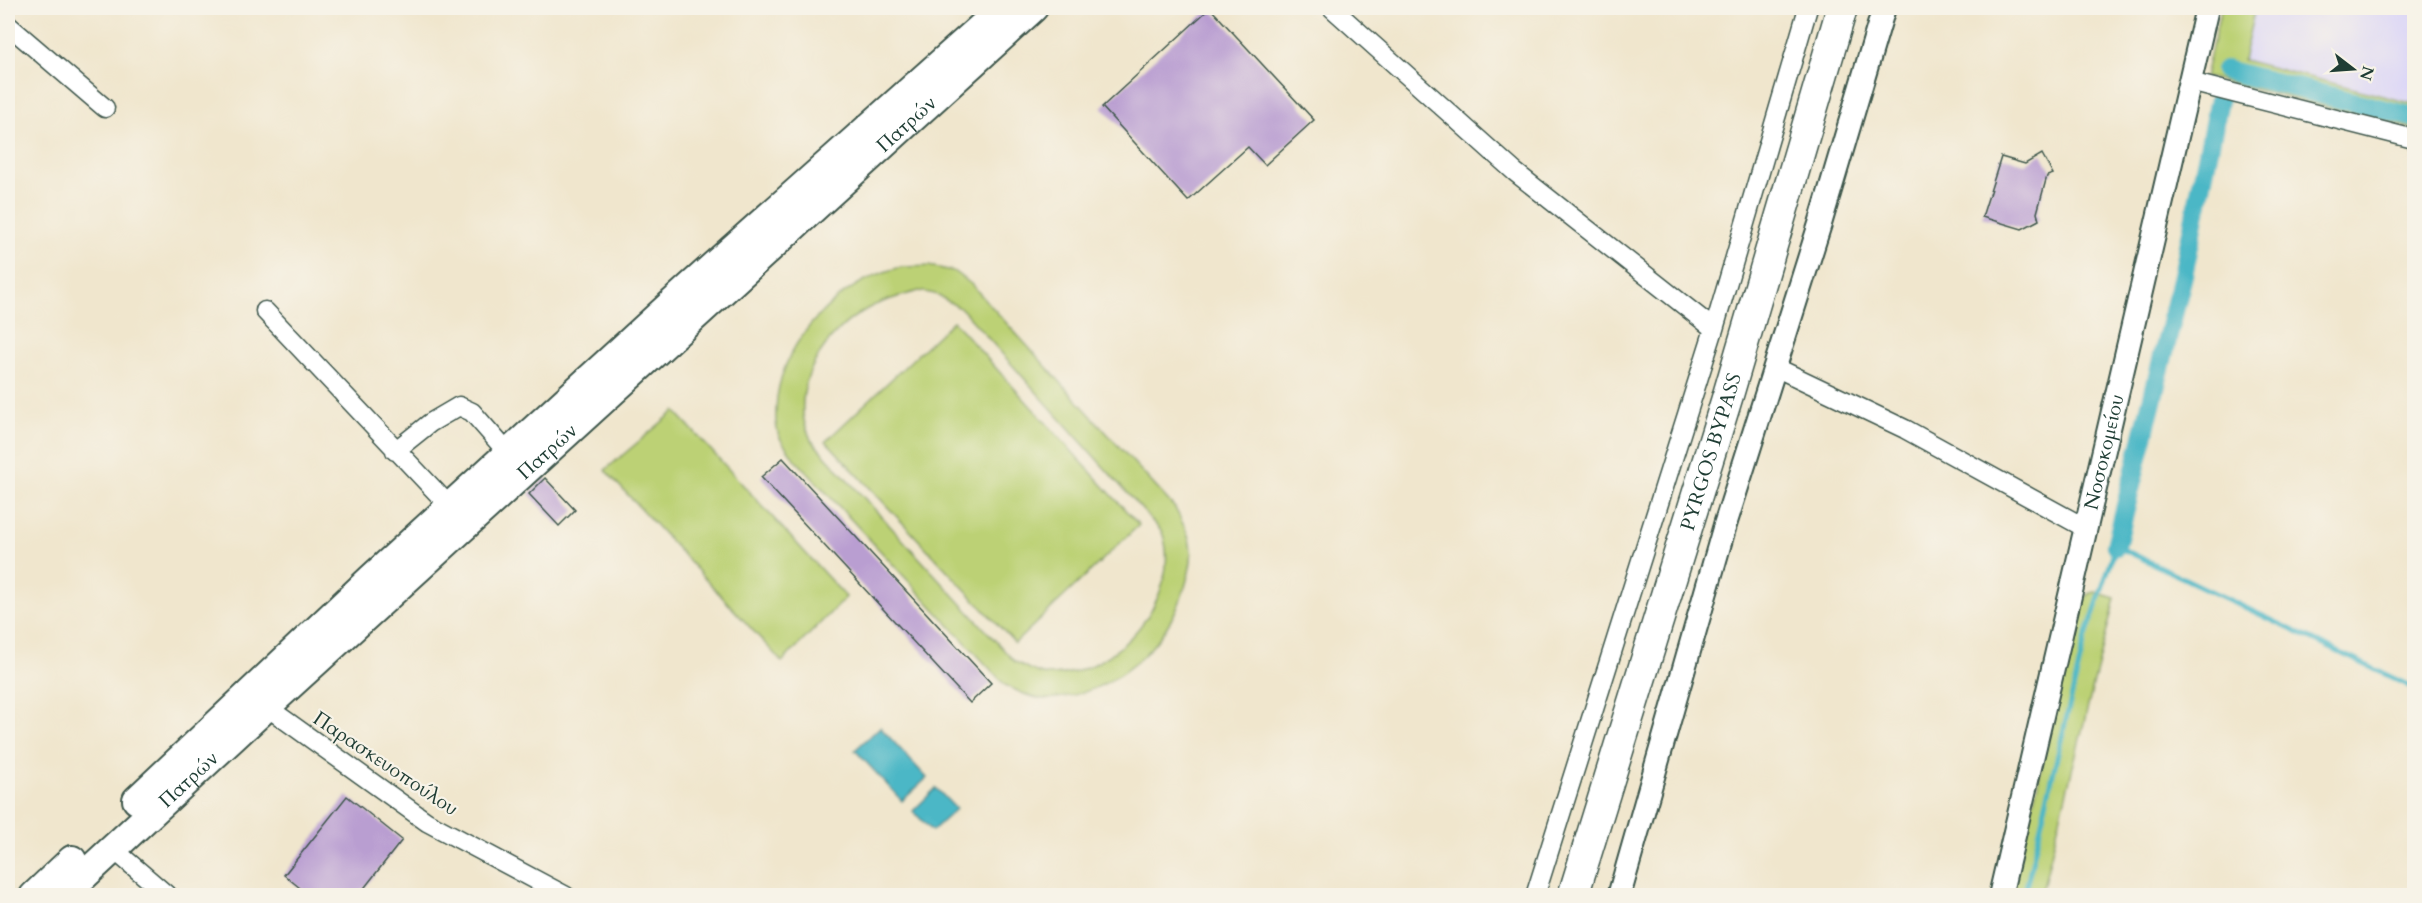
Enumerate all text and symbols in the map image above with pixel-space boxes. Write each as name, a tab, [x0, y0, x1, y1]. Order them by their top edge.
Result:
north arrow	[2323, 39, 2383, 99]
text: N	[2354, 63, 2379, 83]
street label: Πατρών	[871, 90, 942, 158]
street label: PYRGOS BYPASS	[1674, 370, 1748, 534]
street label: Νοσοκομείου	[2077, 391, 2131, 513]
street label: Πατρών	[511, 417, 583, 486]
street label: Παρασκευοπούλου	[308, 705, 464, 822]
street label: Πατρών	[153, 745, 224, 814]

